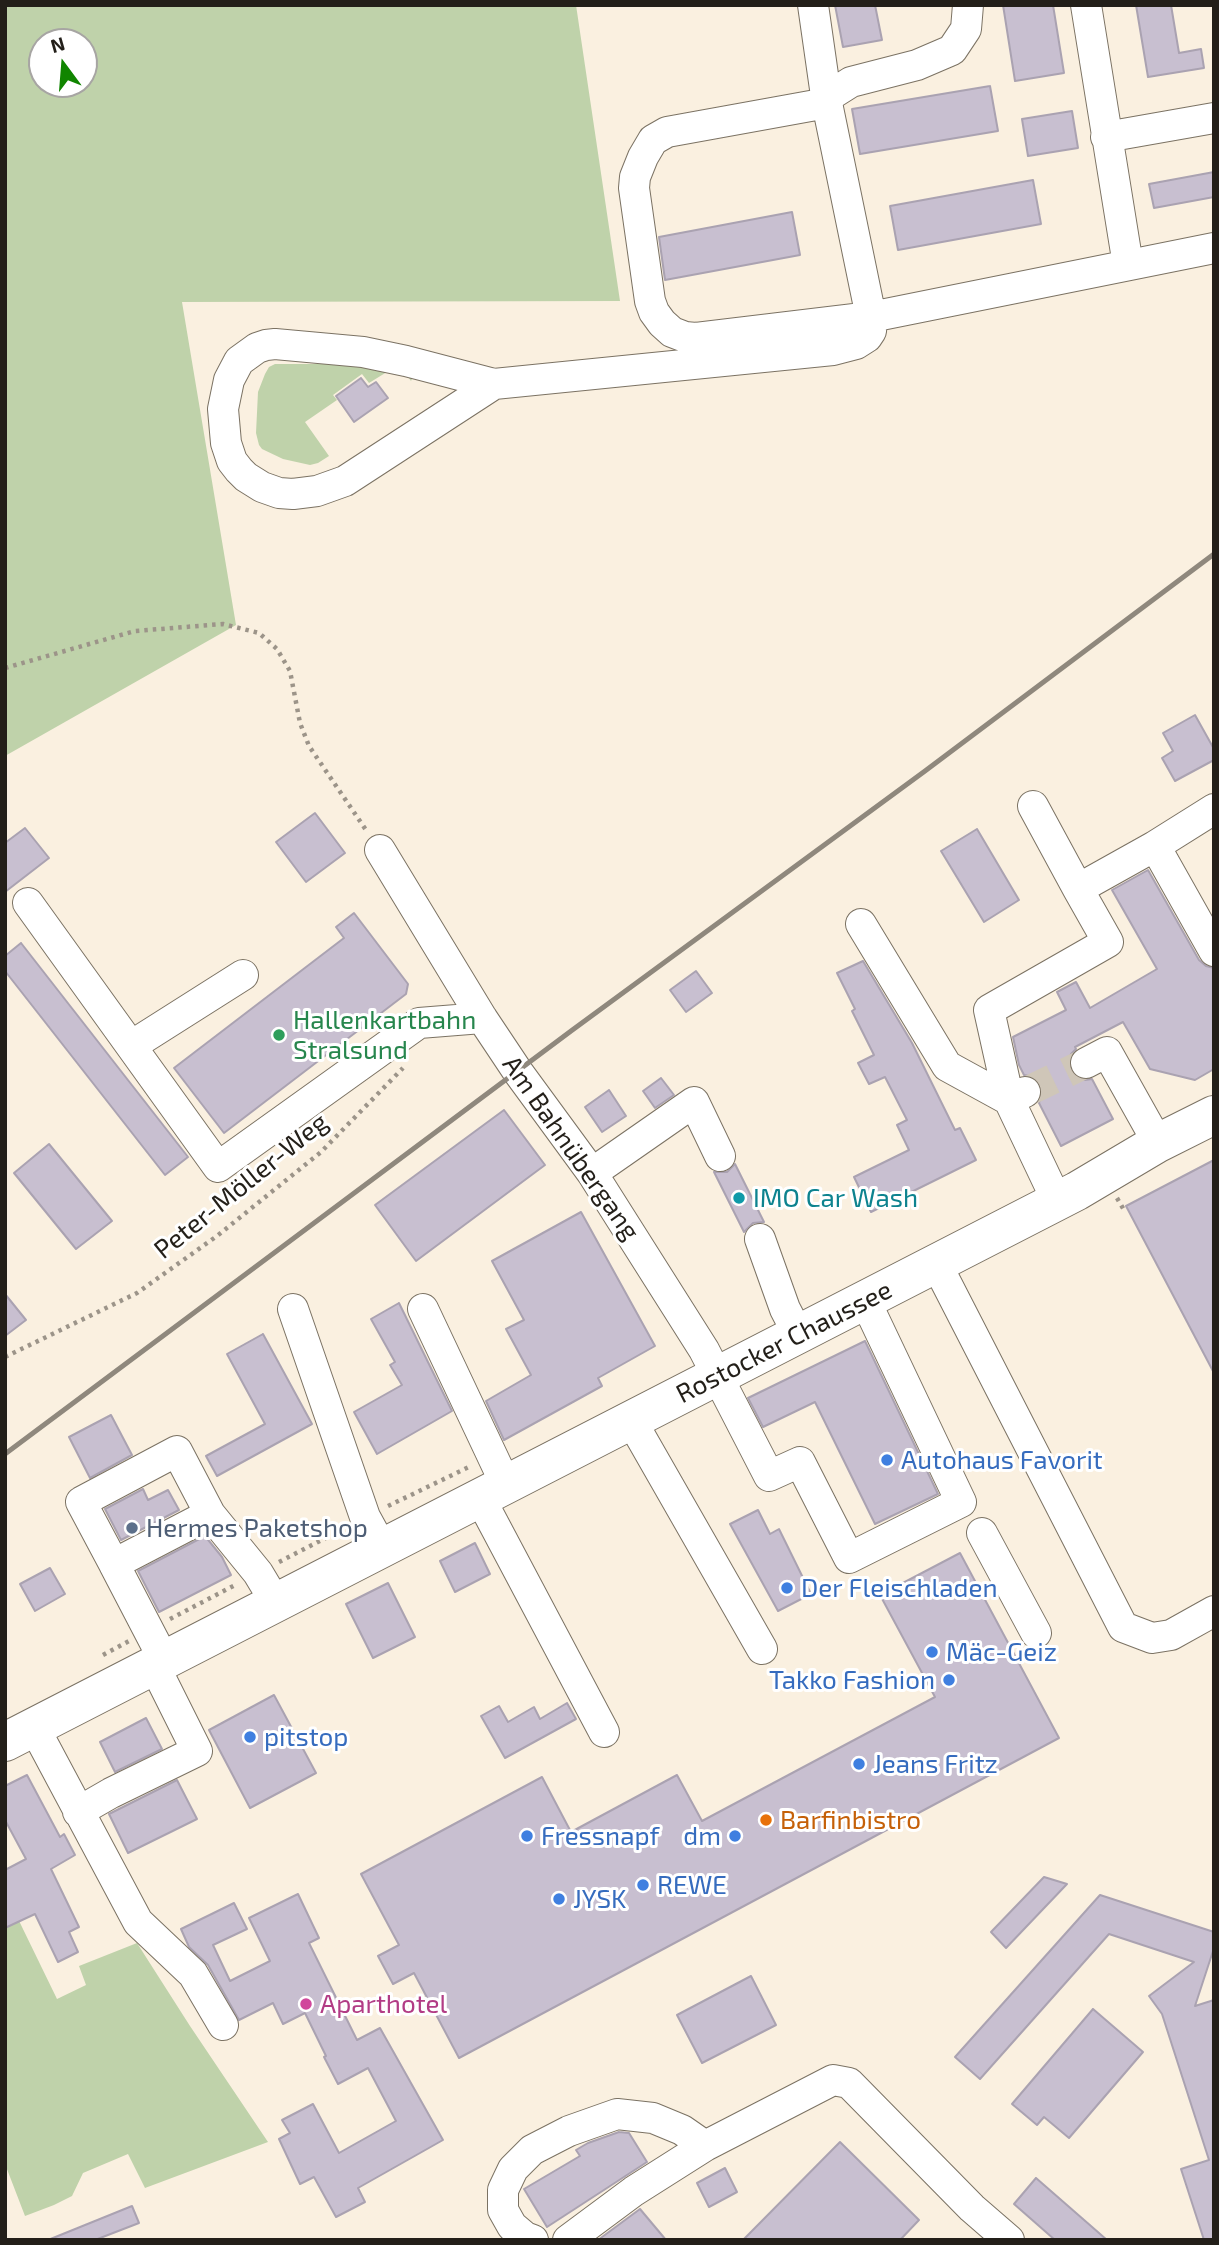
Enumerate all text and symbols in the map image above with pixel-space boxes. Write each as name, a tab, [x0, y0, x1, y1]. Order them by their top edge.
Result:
north arrow	[28, 28, 98, 98]
text: N	[48, 31, 67, 57]
place label: Hallenkartbahn Stralsund	[293, 1004, 476, 1066]
marker: Hallenkartbahn Stralsund	[271, 1027, 287, 1043]
street label: Am Bahnübergang	[496, 1050, 646, 1246]
street label: Peter-Möller-Weg	[148, 1106, 334, 1266]
place label: IMO Car Wash	[753, 1182, 918, 1214]
marker: IMO Car Wash	[731, 1190, 747, 1206]
street label: Rostocker Chaussee	[671, 1274, 897, 1410]
place label: Autohaus Favorit	[901, 1444, 1103, 1476]
marker: Autohaus Favorit	[879, 1452, 895, 1468]
place label: Hermes Paketshop	[146, 1512, 368, 1544]
marker: Hermes Paketshop	[124, 1520, 140, 1536]
place label: Der Fleischladen	[801, 1572, 998, 1604]
marker: Der Fleischladen	[779, 1580, 795, 1596]
place label: Mäc-Geiz	[946, 1636, 1057, 1668]
marker: Mäc-Geiz	[924, 1644, 940, 1660]
place label: Takko Fashion	[769, 1664, 935, 1696]
marker: Takko Fashion	[941, 1672, 957, 1688]
place label: pitstop	[264, 1721, 348, 1753]
marker: pitstop	[242, 1729, 258, 1745]
place label: Jeans Fritz	[873, 1748, 998, 1780]
marker: Jeans Fritz	[851, 1756, 867, 1772]
place label: Barfinbistro	[780, 1804, 921, 1836]
marker: Barfinbistro	[758, 1812, 774, 1828]
place label: Fressnapf	[541, 1820, 659, 1852]
place label: dm	[683, 1820, 721, 1852]
marker: Fressnapf	[519, 1828, 535, 1844]
marker: dm	[727, 1828, 743, 1844]
place label: REWE	[657, 1869, 727, 1901]
marker: REWE	[635, 1877, 651, 1893]
place label: JYSK	[573, 1883, 626, 1915]
marker: JYSK	[551, 1891, 567, 1907]
place label: Aparthotel	[320, 1988, 447, 2020]
marker: Aparthotel	[298, 1996, 314, 2012]

